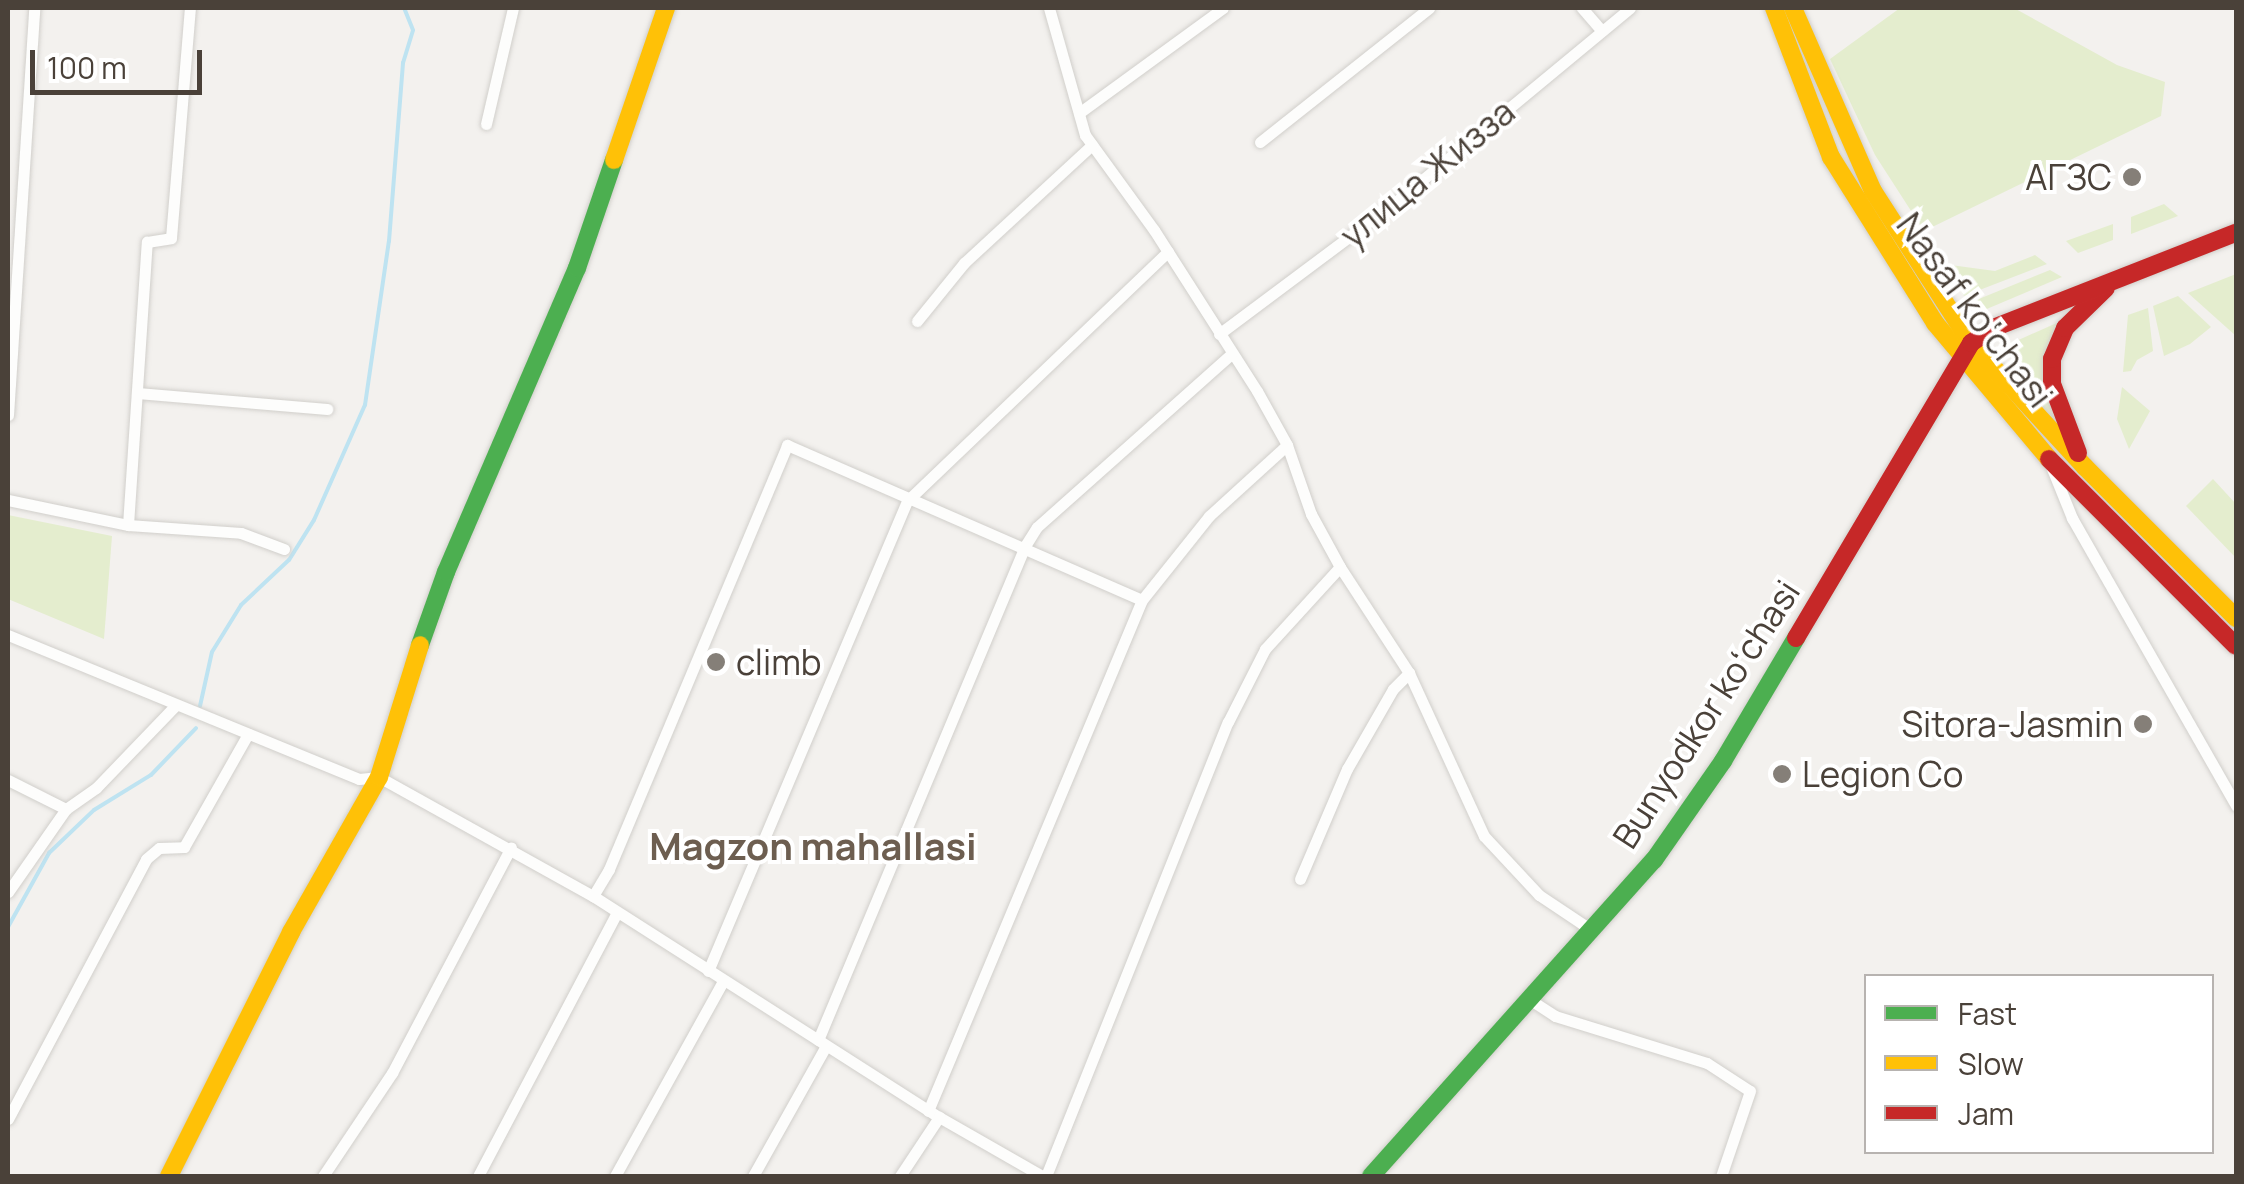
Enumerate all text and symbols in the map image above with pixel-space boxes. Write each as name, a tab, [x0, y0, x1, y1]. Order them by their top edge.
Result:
scale bar	[35, 30, 208, 92]
text: 100 m	[47, 47, 127, 88]
street label: улица Жизза	[1331, 90, 1523, 256]
place label: АГЗС	[2025, 156, 2112, 198]
marker: АГЗС	[2121, 166, 2143, 188]
street label: Nasaf ko‘chasi	[1888, 205, 2062, 415]
street label: Bunyodkor koʻchasi	[1604, 572, 1808, 856]
place label: climb	[736, 641, 822, 683]
marker: climb	[705, 651, 727, 673]
place label: Sitora-Jasmin	[1902, 703, 2123, 745]
marker: Sitora-Jasmin	[2132, 713, 2154, 735]
place label: Legion Co	[1802, 753, 1963, 795]
marker: Legion Co	[1771, 763, 1793, 785]
district label: Magzon mahallasi	[649, 823, 977, 869]
legend	[1864, 974, 2214, 1154]
text: Fast	[1958, 993, 2017, 1034]
text: Slow	[1958, 1043, 2024, 1084]
text: Jam	[1958, 1093, 2014, 1134]

